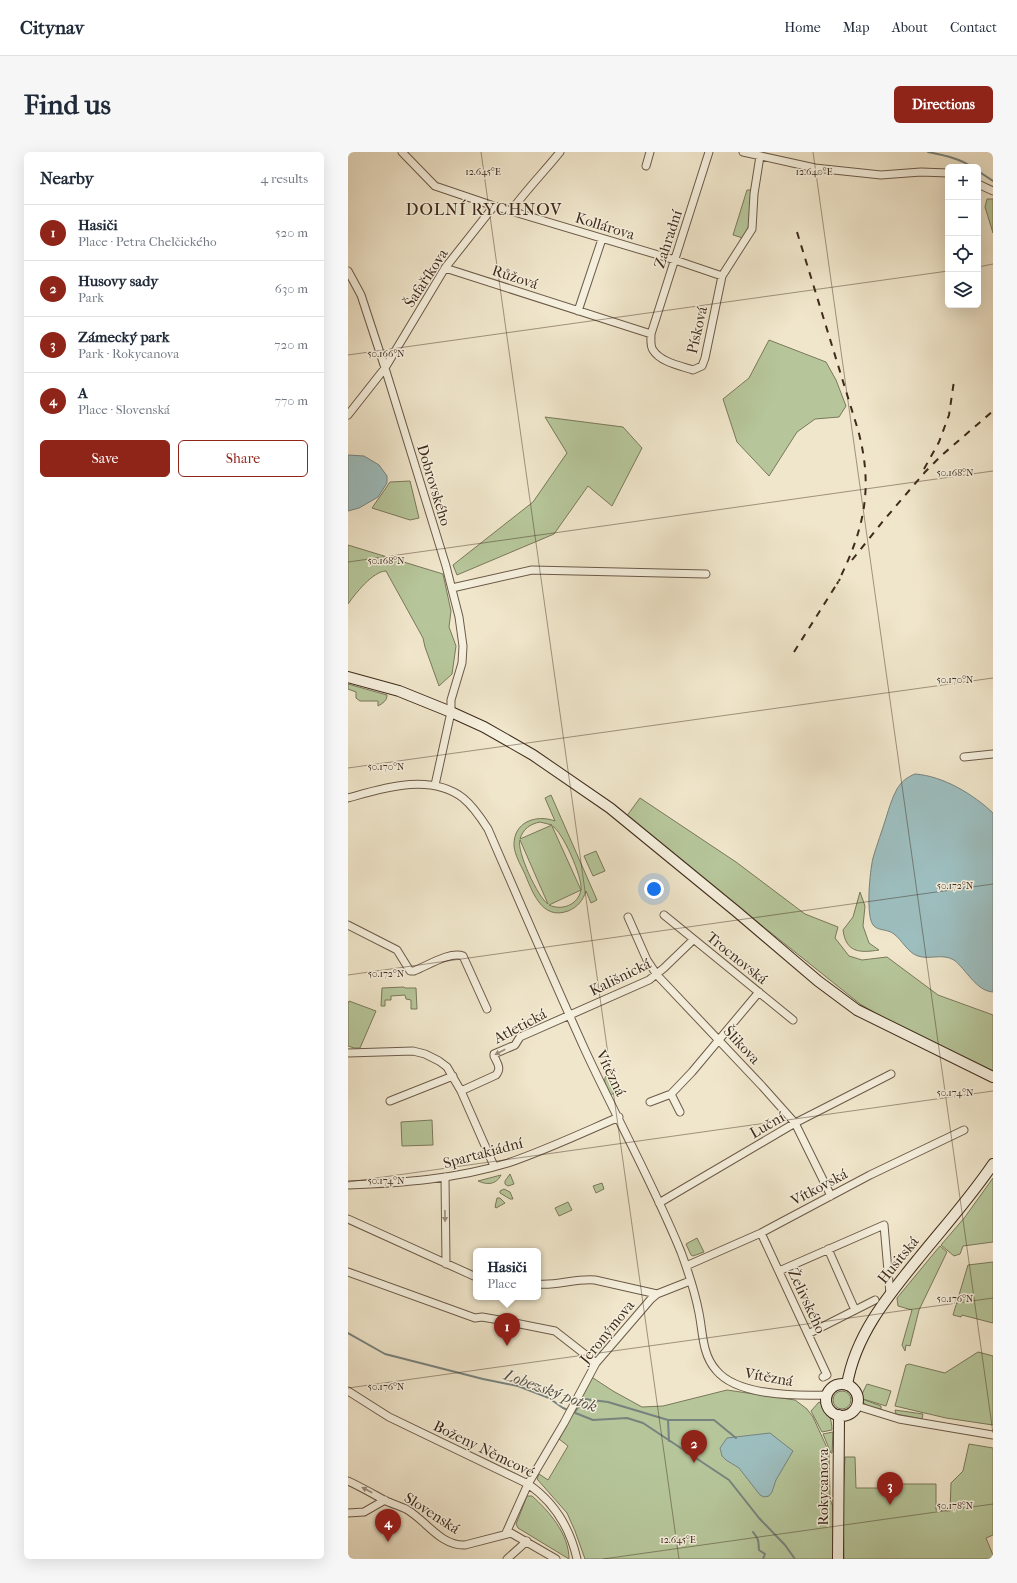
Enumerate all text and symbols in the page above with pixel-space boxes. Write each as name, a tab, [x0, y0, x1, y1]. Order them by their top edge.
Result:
text: Citynav	[20, 17, 84, 39]
text: Home	[784, 19, 821, 36]
text: Map	[843, 19, 870, 36]
text: About	[892, 19, 928, 36]
text: Contact	[950, 19, 997, 36]
button: Directions	[894, 86, 993, 123]
text: Find us	[24, 88, 111, 121]
map controls	[945, 164, 981, 308]
button: +	[945, 164, 981, 200]
text: 12.645°E	[465, 166, 501, 178]
text: 12.640°E	[795, 166, 833, 178]
text: Nearby	[40, 168, 94, 188]
text: 4 results	[261, 171, 308, 186]
district label: DOLNÍ RYCHNOV	[406, 199, 562, 219]
button: −	[945, 200, 981, 236]
street label: Zahradní	[650, 207, 686, 270]
street label: Kollárova	[573, 208, 638, 244]
text: Hasiči	[78, 216, 118, 234]
text: 1	[51, 225, 55, 240]
text: 520 m	[275, 225, 308, 240]
text: Place · Petra Chelčického	[78, 234, 217, 249]
button: locate	[945, 236, 981, 272]
street label: Šafaříkova	[400, 244, 452, 311]
street label: Růžová	[490, 261, 541, 293]
text: Husovy sady	[78, 272, 158, 290]
button: layers	[945, 272, 981, 308]
text: 2	[50, 281, 56, 296]
text: 630 m	[275, 281, 308, 296]
text: Park	[78, 290, 104, 305]
street label: Písková	[683, 303, 711, 355]
text: Zámecký park	[78, 328, 169, 346]
text: 3	[50, 337, 56, 352]
text: 720 m	[274, 337, 308, 352]
text: Park · Rokycanova	[78, 346, 179, 361]
text: 50.166°N	[367, 348, 405, 360]
text: A	[78, 384, 88, 402]
text: 4	[49, 393, 57, 408]
text: 770 m	[275, 393, 308, 408]
text: Place · Slovenská	[78, 402, 170, 417]
button: Save	[40, 440, 170, 477]
button: Share	[178, 440, 308, 477]
street label: Dobrovského	[413, 442, 455, 528]
text: 50.168°N	[937, 467, 974, 479]
text: 50.168°N	[368, 555, 405, 567]
text: 50.170°N	[937, 674, 974, 686]
text: 50.170°N	[368, 761, 405, 773]
your location	[644, 879, 664, 899]
text: 50.172°N	[937, 880, 974, 892]
street label: Trocnovská	[703, 928, 772, 989]
street label: Kališnická	[586, 954, 655, 1000]
text: 50.172°N	[368, 968, 405, 980]
street label: Atletická	[490, 1004, 550, 1048]
street label: Šlikova	[720, 1022, 765, 1069]
street label: Vítězná	[592, 1046, 630, 1100]
one-way arrow	[494, 1049, 506, 1055]
text: 50.174°N	[937, 1087, 974, 1099]
street label: Luční	[746, 1108, 788, 1142]
street label: Spartakiádní	[441, 1134, 525, 1172]
street label: Vítkovská	[787, 1164, 851, 1210]
text: 50.174°N	[368, 1175, 405, 1187]
one-way arrow	[442, 1210, 448, 1223]
street label: Husitská	[874, 1232, 923, 1287]
popup	[473, 1248, 541, 1300]
text: Hasiči	[487, 1258, 527, 1276]
street label: Želivského	[784, 1266, 830, 1337]
text: Place	[487, 1276, 517, 1291]
text: 50.176°N	[937, 1293, 974, 1305]
street label: Jeronýmova	[575, 1296, 639, 1368]
pin: 1	[494, 1313, 520, 1346]
street label: Vítězná	[742, 1364, 796, 1390]
water label: Lobezský potok	[501, 1365, 600, 1416]
text: 50.176°N	[368, 1381, 405, 1393]
street label: Boženy Němcové	[430, 1417, 538, 1482]
pin: 2	[681, 1430, 707, 1463]
street label: Rokycanova	[814, 1447, 832, 1526]
pin: 3	[877, 1472, 903, 1505]
one-way arrow	[361, 1487, 372, 1493]
street label: Slovenská	[401, 1488, 464, 1538]
text: 50.178°N	[937, 1500, 974, 1512]
pin: 4	[375, 1509, 401, 1542]
text: 12.645°E	[660, 1534, 696, 1546]

